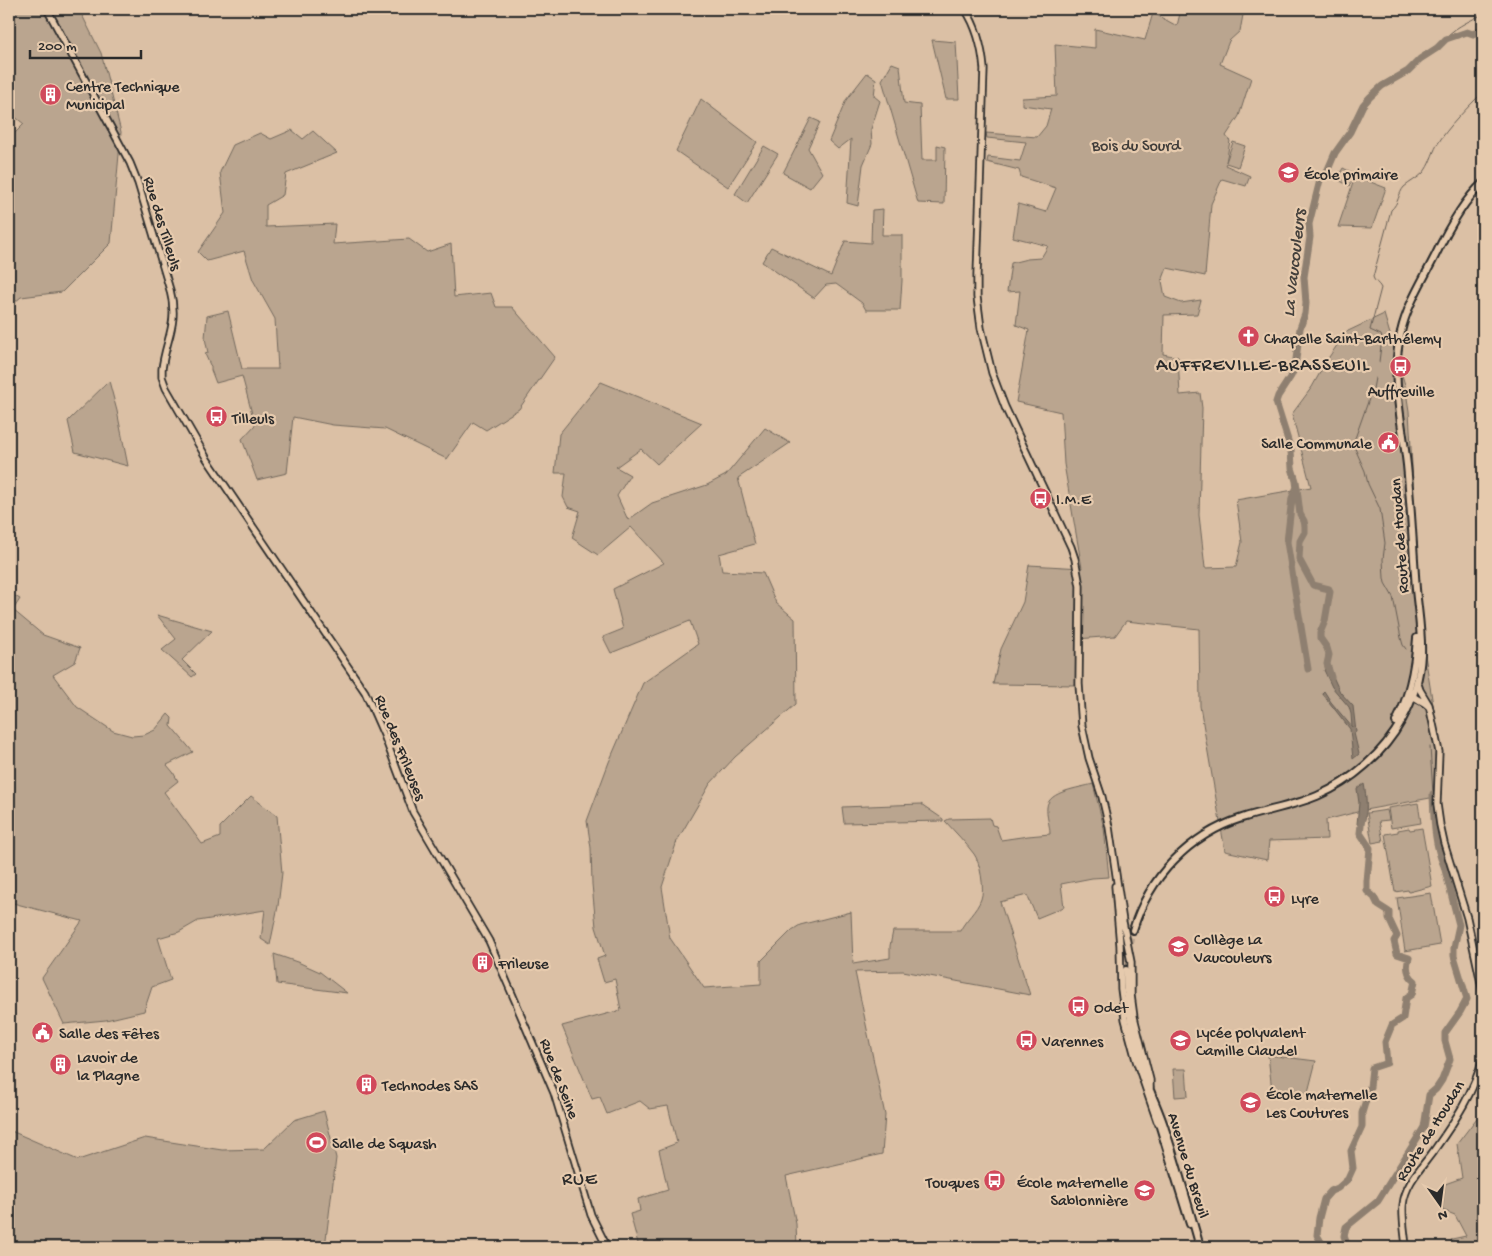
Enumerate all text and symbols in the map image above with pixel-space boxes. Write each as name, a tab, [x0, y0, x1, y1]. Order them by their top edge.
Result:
scale bar	[30, 28, 141, 60]
text: 200 m	[38, 38, 77, 56]
place label: Centre Technique Municipal	[66, 79, 180, 116]
building icon: Centre Technique Municipal	[38, 82, 62, 106]
park label: Bois du Sourd	[1091, 138, 1182, 157]
school or university icon: École primaire	[1276, 161, 1300, 185]
place label: École primaire	[1304, 167, 1399, 186]
street label: Rue des Tilleuls	[137, 175, 184, 274]
water label: La Vaucouleurs	[1279, 206, 1312, 318]
church icon: Chapelle Saint-Barthélemy	[1236, 325, 1260, 349]
place label: Chapelle Saint-Barthélemy	[1264, 331, 1442, 350]
bus stop icon: Auffreville	[1389, 354, 1413, 378]
district label: AUFFREVILLE-BRASSEUIL	[1156, 355, 1370, 378]
place label: Auffreville	[1368, 384, 1435, 403]
bus stop icon: Tilleuls	[204, 405, 228, 429]
place label: Tilleuls	[231, 411, 275, 430]
public building icon: Salle Communale	[1376, 430, 1400, 454]
place label: Salle Communale	[1261, 436, 1373, 455]
street label: Route de Houdan	[1388, 477, 1415, 594]
bus stop icon: I.M.E	[1028, 486, 1052, 510]
place label: I.M.E	[1056, 492, 1092, 511]
street label: Rue des Frileuses	[369, 693, 429, 805]
bus stop icon: Lyre	[1263, 885, 1287, 909]
place label: Lyre	[1291, 891, 1319, 910]
place label: Collège La Vaucouleurs	[1193, 932, 1272, 969]
school or university icon: Collège La Vaucouleurs	[1166, 935, 1190, 959]
building icon: Frileuse	[470, 950, 494, 974]
place label: Frileuse	[497, 956, 550, 975]
bus stop icon: Odet	[1066, 994, 1090, 1018]
place label: Odet	[1094, 1000, 1129, 1019]
public building icon: Salle des Fêtes	[31, 1020, 55, 1044]
place label: Lycée polyvalent Camille Claudel	[1196, 1025, 1306, 1062]
place label: Salle des Fêtes	[59, 1026, 160, 1045]
bus stop icon: Varennes	[1014, 1028, 1038, 1052]
school or university icon: Lycée polyvalent Camille Claudel	[1168, 1028, 1192, 1052]
place label: Varennes	[1041, 1034, 1104, 1053]
street label: Rue de Seine	[534, 1036, 582, 1123]
place label: Lavoir de la Plagne	[77, 1050, 140, 1087]
building icon: Lavoir de la Plagne	[49, 1053, 73, 1077]
building icon: Technodes SAS	[354, 1072, 378, 1096]
place label: Technodes SAS	[381, 1078, 479, 1097]
street label: Route de Houdan	[1393, 1078, 1471, 1186]
place label: École maternelle Les Coutures	[1266, 1087, 1378, 1124]
school or university icon: École maternelle Les Coutures	[1238, 1090, 1262, 1114]
street label: Avenue du Breuil	[1162, 1111, 1212, 1221]
sports icon: Salle de Squash	[304, 1130, 328, 1154]
place label: Salle de Squash	[332, 1136, 437, 1155]
district label: RUE	[562, 1169, 598, 1192]
bus stop icon: Touques	[983, 1169, 1007, 1193]
place label: Touques	[925, 1175, 980, 1194]
place label: École maternelle Sablonnière	[1017, 1175, 1129, 1212]
school or university icon: École maternelle Sablonnière	[1132, 1178, 1156, 1202]
north arrow	[1414, 1178, 1464, 1228]
text: N	[1436, 1205, 1449, 1224]

